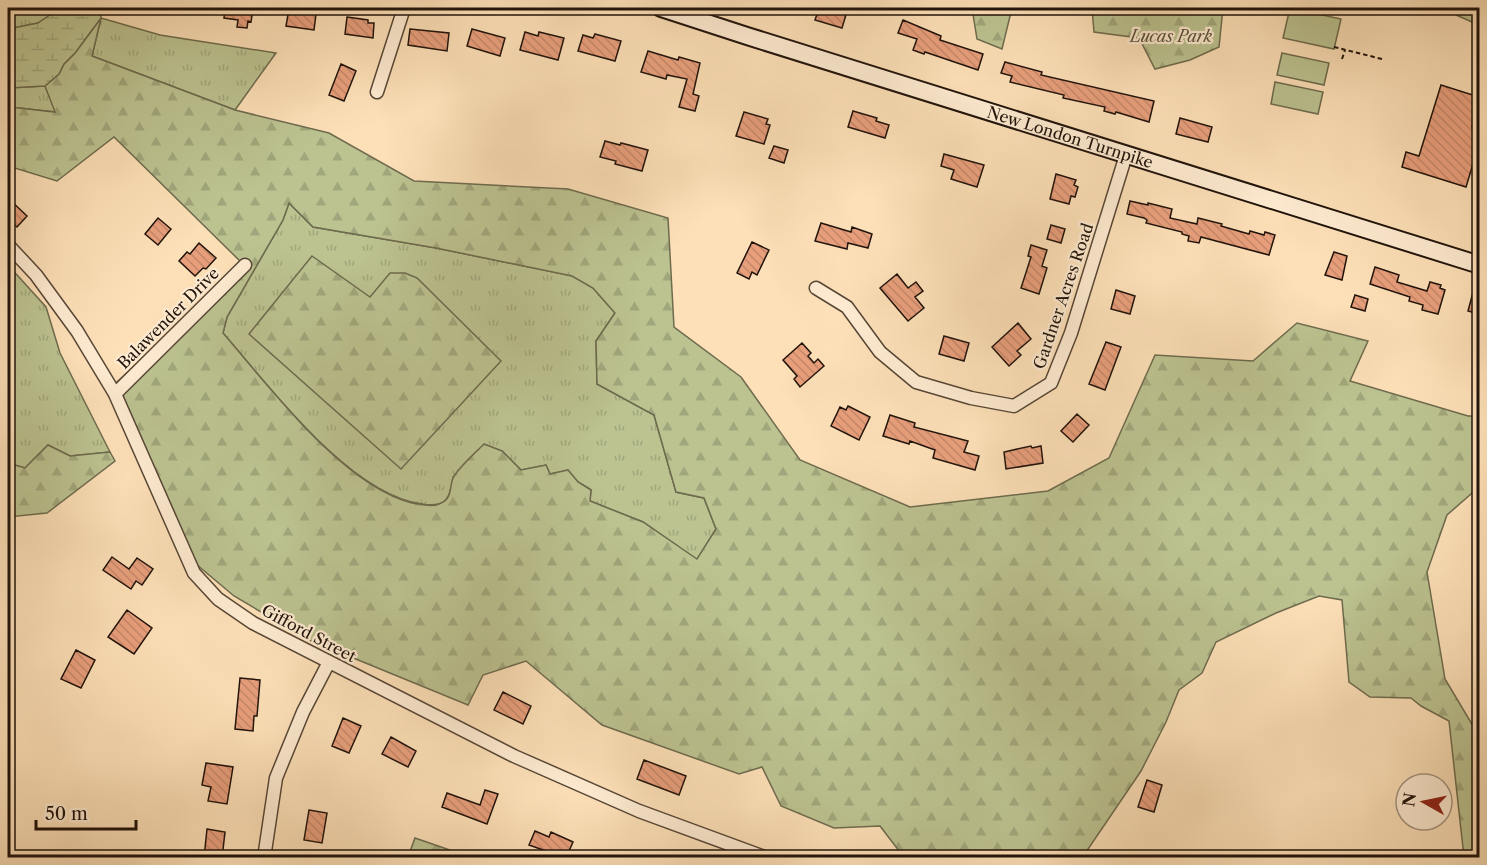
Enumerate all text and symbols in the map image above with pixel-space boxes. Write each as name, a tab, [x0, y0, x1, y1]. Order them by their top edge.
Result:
park label: Lucas Park	[1128, 26, 1213, 46]
street label: New London Turnpike	[985, 102, 1156, 172]
street label: Gardner Acres Road	[1029, 220, 1097, 372]
street label: Balawender Drive	[113, 263, 223, 373]
street label: Gifford Street	[258, 600, 360, 666]
north arrow	[1394, 772, 1454, 832]
text: N	[1398, 791, 1420, 808]
scale bar	[36, 793, 136, 831]
text: 50 m	[45, 803, 88, 825]

